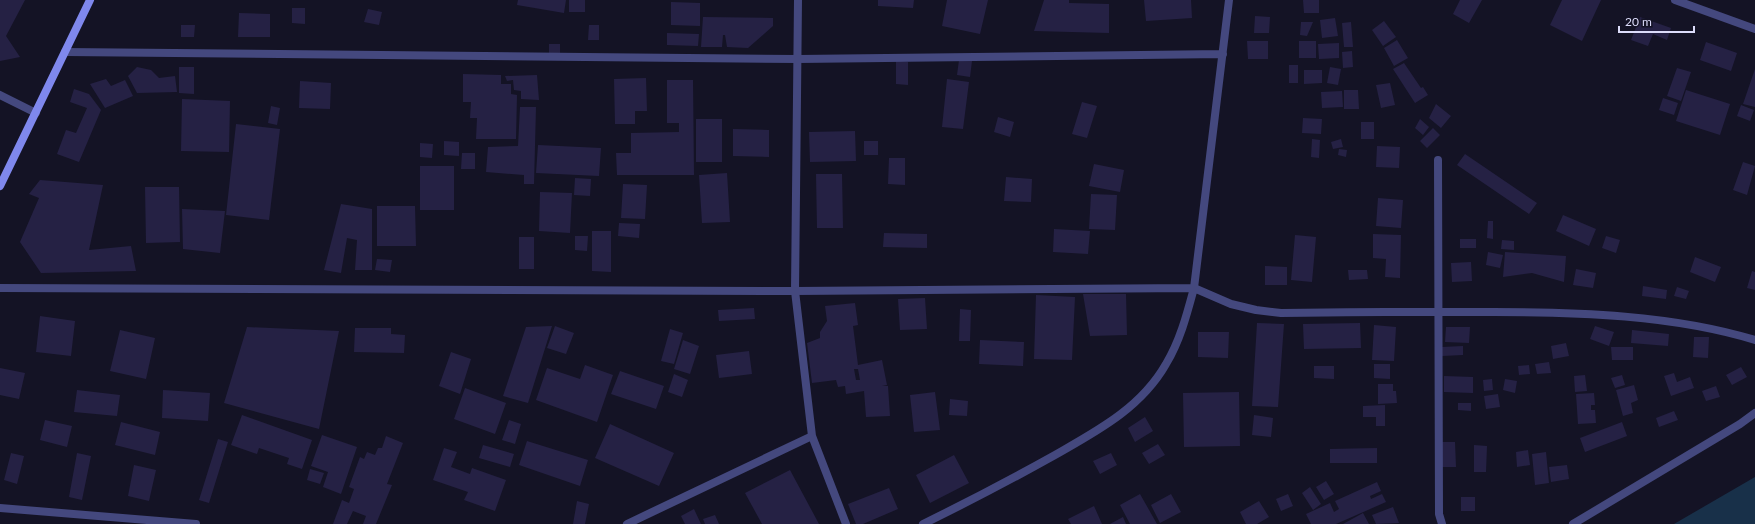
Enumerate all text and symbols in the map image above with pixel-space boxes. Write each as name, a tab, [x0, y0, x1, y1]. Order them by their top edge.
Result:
scale bar	[1619, 8, 1694, 34]
text: 20 m	[1625, 14, 1652, 29]

